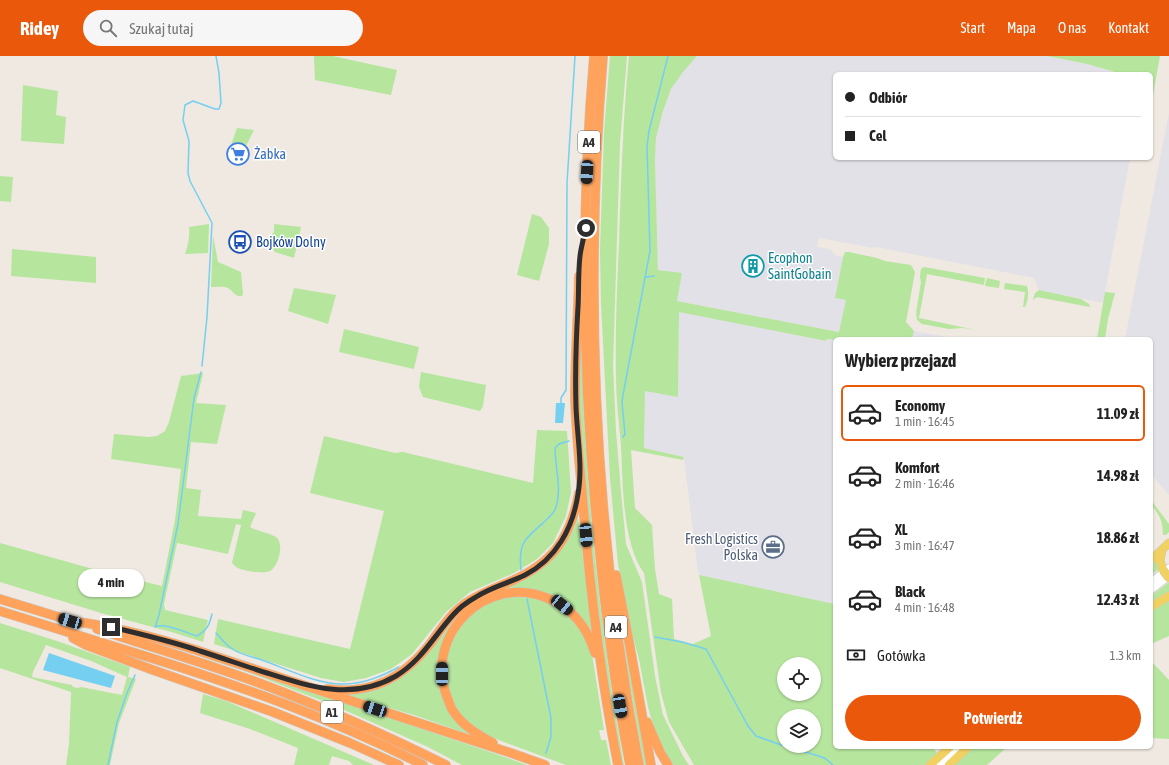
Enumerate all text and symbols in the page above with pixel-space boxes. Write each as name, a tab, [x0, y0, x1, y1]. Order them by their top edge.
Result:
search box	[83, 10, 363, 46]
text: Ridey	[20, 17, 59, 39]
icon: search	[97, 17, 119, 39]
text: Szukaj tutaj	[129, 20, 193, 37]
text: Start	[960, 20, 985, 36]
text: Mapa	[1007, 20, 1036, 36]
text: O nas	[1058, 20, 1086, 36]
text: Kontakt	[1108, 20, 1149, 36]
text: Odbiór	[869, 89, 907, 106]
text: Cel	[869, 127, 887, 144]
road number: A4	[578, 131, 600, 153]
supermarket icon: Żabka	[225, 141, 251, 167]
place label: Żabka	[254, 146, 286, 162]
car	[580, 160, 594, 184]
route start	[577, 219, 595, 237]
bus stop icon: Bojków Dolny	[227, 229, 253, 255]
place label: Bojków Dolny	[256, 234, 326, 250]
place label: Ecophon SaintGobain	[768, 250, 832, 282]
building icon: Ecophon SaintGobain	[740, 253, 766, 279]
text: Wybierz przejazd	[845, 350, 956, 371]
icon: car	[847, 395, 883, 431]
text: Economy	[895, 397, 945, 414]
text: 11.09 zł	[1097, 405, 1139, 422]
text: 1 min · 16:45	[895, 414, 955, 429]
icon: car	[847, 457, 883, 493]
text: Komfort	[895, 459, 940, 476]
text: 14.98 zł	[1097, 467, 1139, 484]
text: 2 min · 16:46	[895, 476, 955, 491]
icon: car	[847, 519, 883, 555]
text: XL	[895, 521, 908, 538]
car	[579, 523, 593, 547]
text: 18.86 zł	[1097, 529, 1139, 546]
place label: Fresh Logistics Polska	[685, 531, 758, 563]
office icon: Fresh Logistics Polska	[760, 534, 786, 560]
text: 3 min · 16:47	[895, 538, 955, 553]
callout: 4 min	[78, 569, 144, 597]
text: 4 min	[98, 575, 124, 590]
icon: car	[847, 581, 883, 617]
text: Black	[895, 583, 925, 600]
text: 12.43 zł	[1097, 591, 1139, 608]
car	[549, 593, 575, 617]
text: 4 min · 16:48	[895, 600, 955, 615]
car	[57, 612, 83, 630]
road number: A4	[605, 616, 627, 638]
route end	[102, 618, 120, 636]
icon: cash	[845, 644, 867, 666]
text: Gotówka	[877, 647, 926, 664]
text: 1.3 km	[1110, 648, 1141, 663]
map controls	[777, 657, 821, 753]
button: locate	[777, 657, 821, 701]
car	[436, 662, 448, 686]
car	[612, 693, 628, 719]
button: Potwierdź	[845, 695, 1141, 741]
car	[362, 700, 388, 718]
road number: A1	[321, 701, 343, 723]
button: layers	[777, 709, 821, 753]

